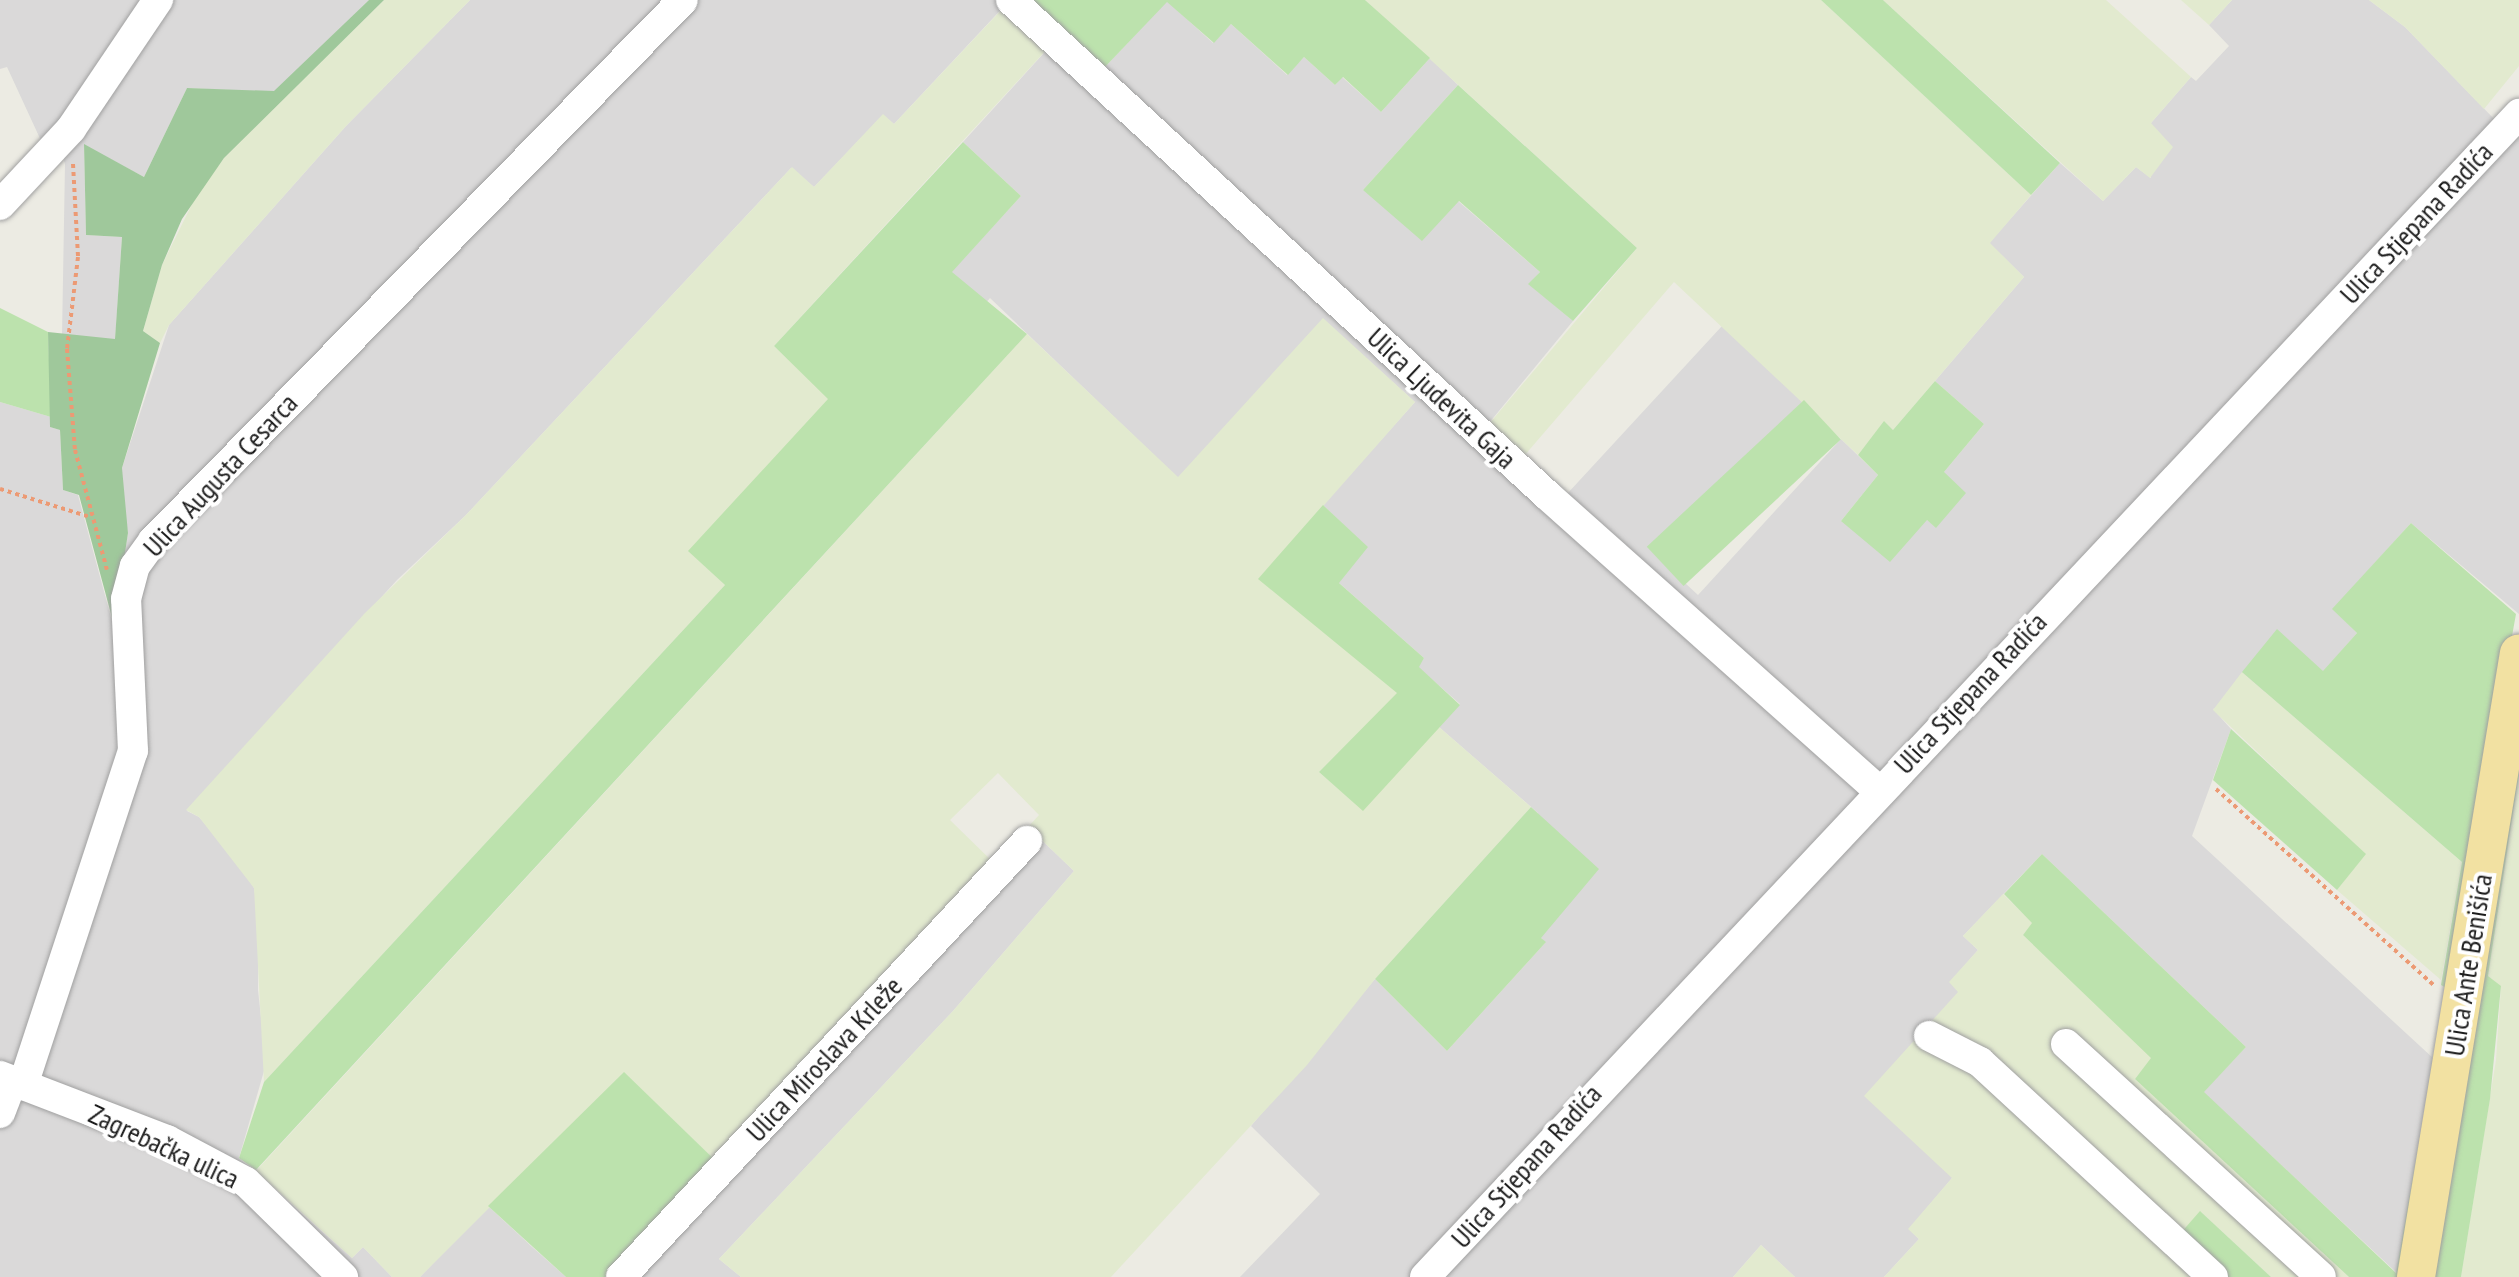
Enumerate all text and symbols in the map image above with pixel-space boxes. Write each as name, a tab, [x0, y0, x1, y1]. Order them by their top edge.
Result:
street label: Ulica Stjepana Radića	[2333, 135, 2499, 311]
street label: Ulica Ljudevita Gaja	[1361, 320, 1523, 476]
street label: Ulica Augusta Cesarca	[136, 386, 304, 564]
street label: Ulica Stjepana Radića	[1887, 605, 2053, 781]
street label: Ulica Ante Benišića	[2437, 871, 2499, 1059]
street label: Ulica Miroslava Krleže	[739, 970, 909, 1148]
street label: Ulica Stjepana Radića	[1444, 1077, 1608, 1255]
street label: Zagrebačka ulica	[84, 1097, 244, 1195]

